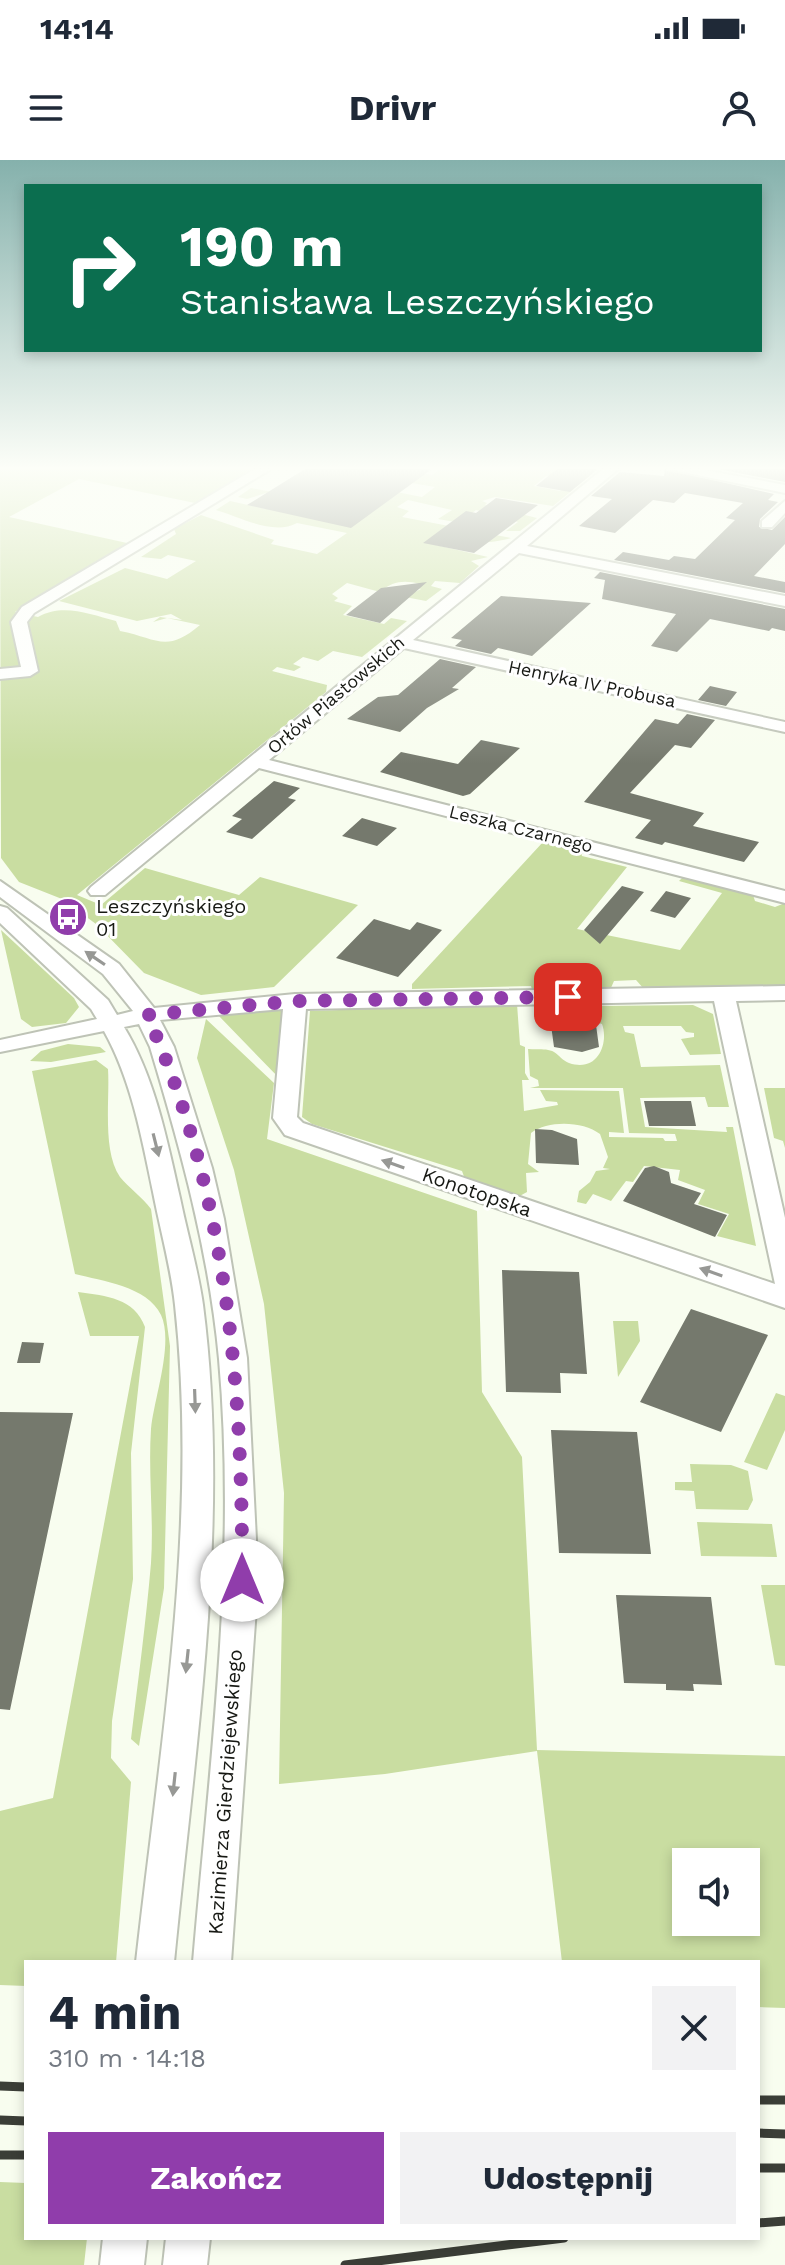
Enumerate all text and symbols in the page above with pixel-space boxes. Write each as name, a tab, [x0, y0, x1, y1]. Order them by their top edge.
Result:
text: 14:14	[40, 11, 114, 46]
icon: menu	[24, 86, 68, 130]
icon: person	[717, 86, 761, 130]
text: Drivr	[349, 87, 436, 129]
text: 190 m	[180, 214, 343, 280]
icon: right	[48, 216, 152, 320]
text: Stanisława Leszczyńskiego	[180, 281, 655, 323]
street label: Orłów Piastowskich	[263, 631, 408, 758]
street label: Henryka IV Probusa	[506, 656, 678, 712]
street label: Leszka Czarnego	[447, 801, 595, 857]
place label: Leszczyńskiego 01	[96, 894, 246, 941]
bus stop icon: Leszczyńskiego 01	[47, 896, 89, 938]
one-way arrow	[85, 951, 106, 966]
pin	[534, 963, 602, 1031]
icon: arrive	[546, 975, 590, 1019]
one-way arrow	[150, 1132, 162, 1157]
one-way arrow	[381, 1157, 405, 1169]
street label: Konotopska	[419, 1162, 535, 1222]
one-way arrow	[699, 1266, 723, 1278]
one-way arrow	[189, 1389, 202, 1414]
position arrow	[200, 1538, 284, 1622]
street label: Kazimierza Gierdziejewskiego	[203, 1648, 247, 1936]
one-way arrow	[180, 1649, 193, 1674]
one-way arrow	[168, 1772, 181, 1797]
map controls	[672, 1848, 760, 1936]
button: sound	[672, 1848, 760, 1936]
text: 4 min	[48, 1984, 182, 2041]
button: close	[652, 1986, 736, 2070]
text: 310 m · 14:18	[48, 2043, 206, 2073]
button: Zakończ	[48, 2132, 384, 2224]
button: Udostępnij	[400, 2132, 736, 2224]

